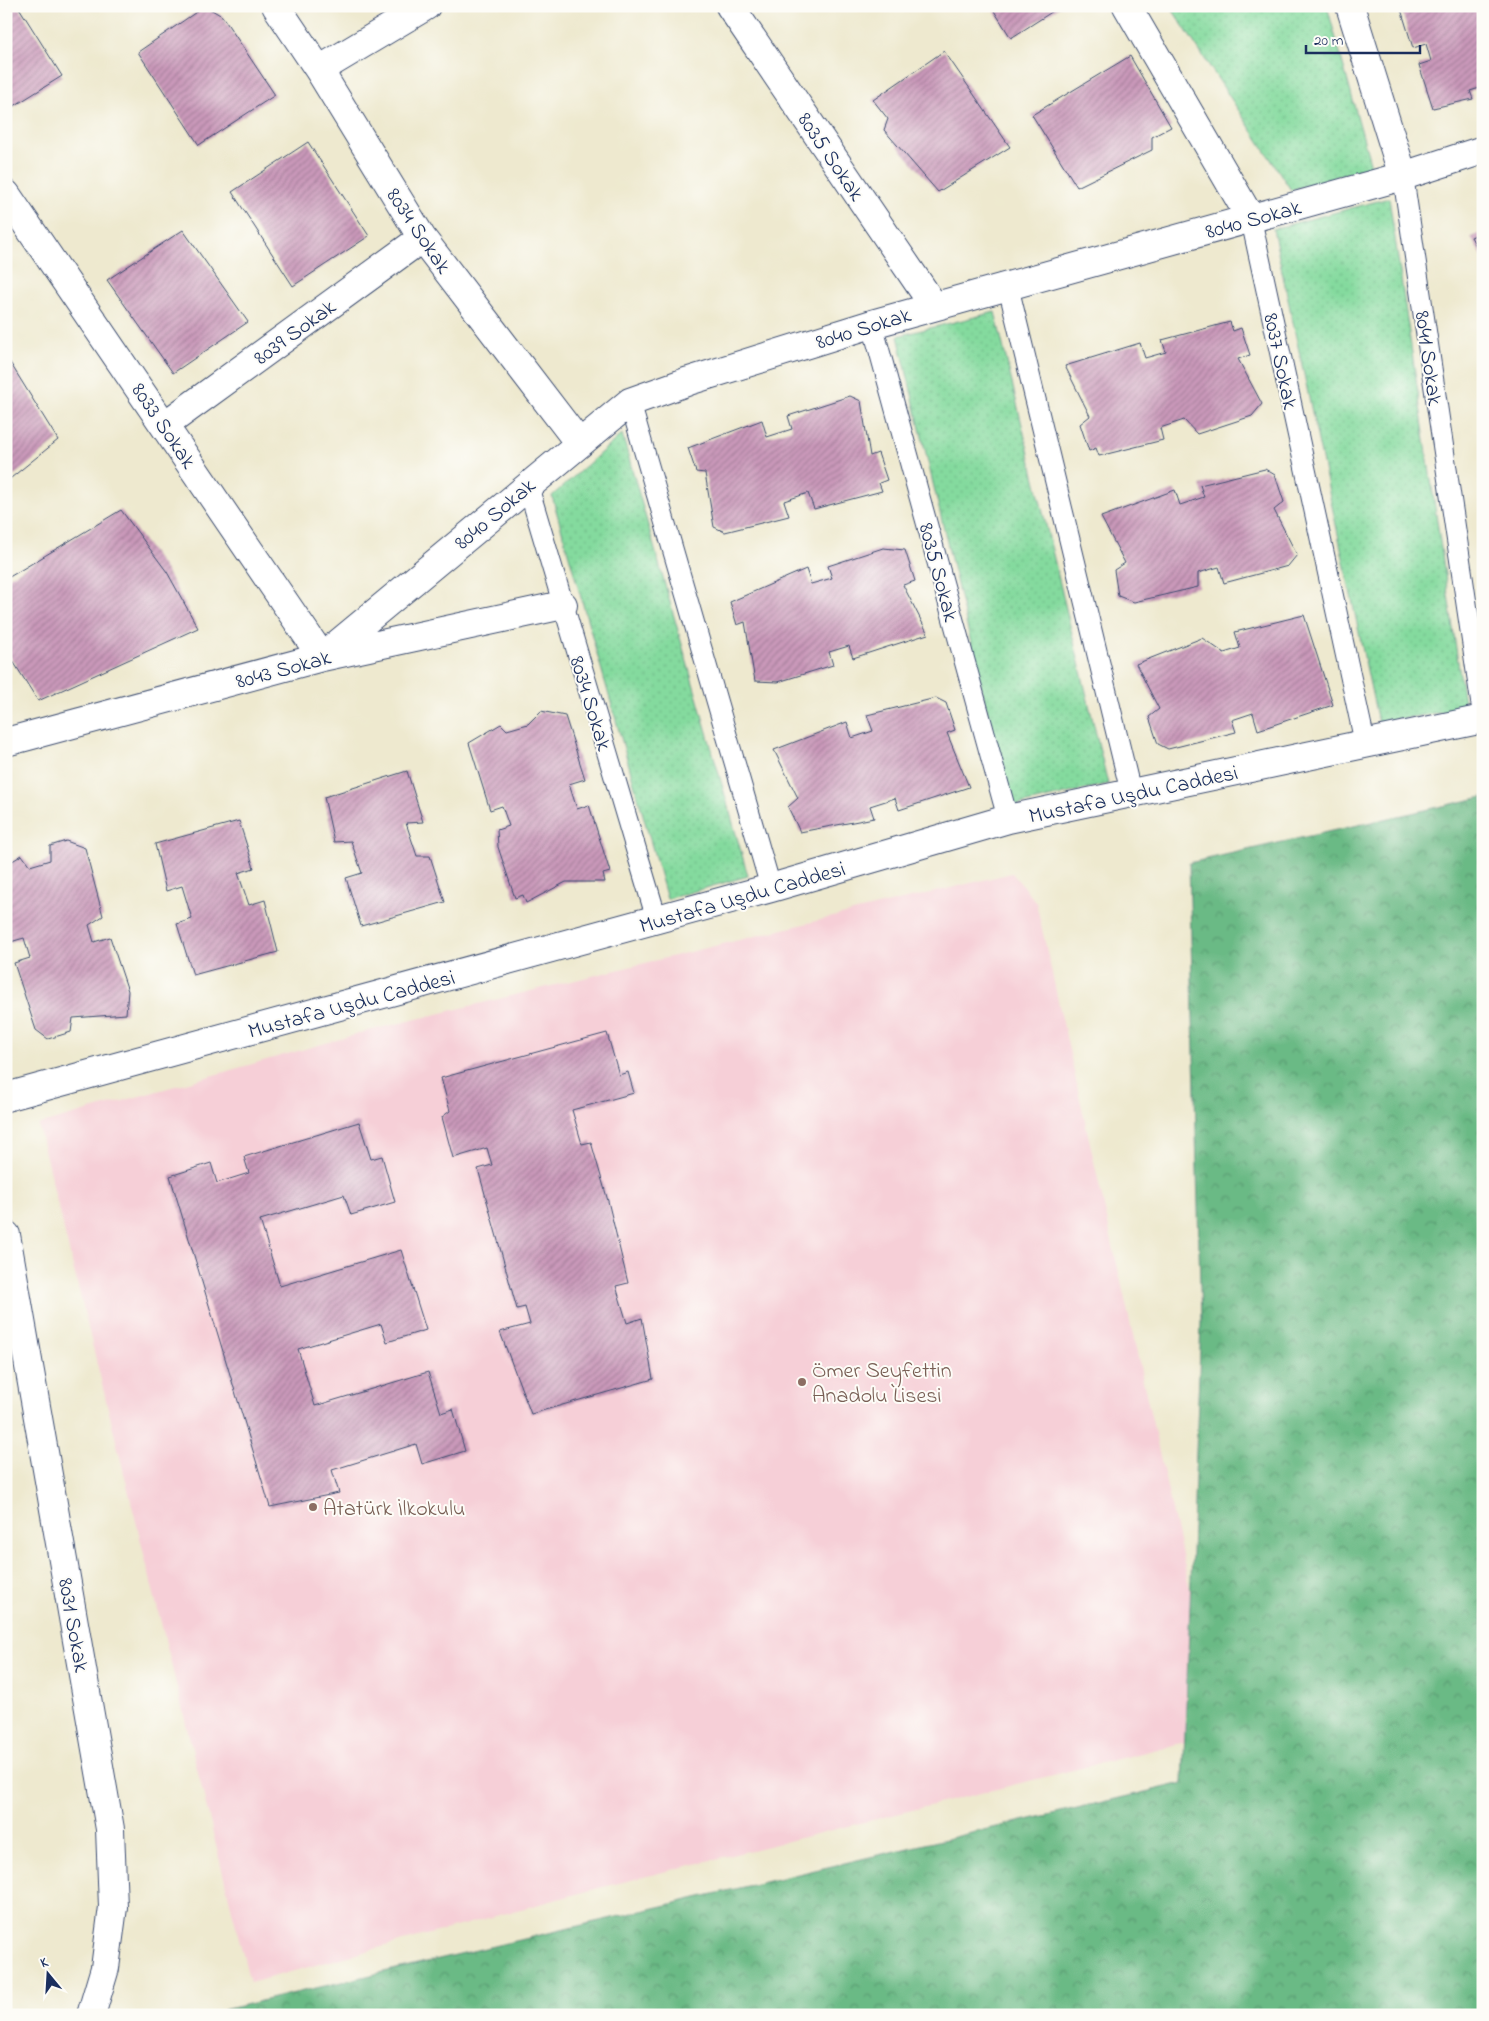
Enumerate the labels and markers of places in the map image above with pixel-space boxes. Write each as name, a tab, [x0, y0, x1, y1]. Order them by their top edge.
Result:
place label: Ömer Seyfettin Anadolu Lisesi	[812, 1356, 952, 1413]
marker: Ömer Seyfettin Anadolu Lisesi	[796, 1376, 808, 1388]
place label: Atatürk İlkokulu	[323, 1494, 465, 1526]
marker: Atatürk İlkokulu	[307, 1501, 319, 1513]

